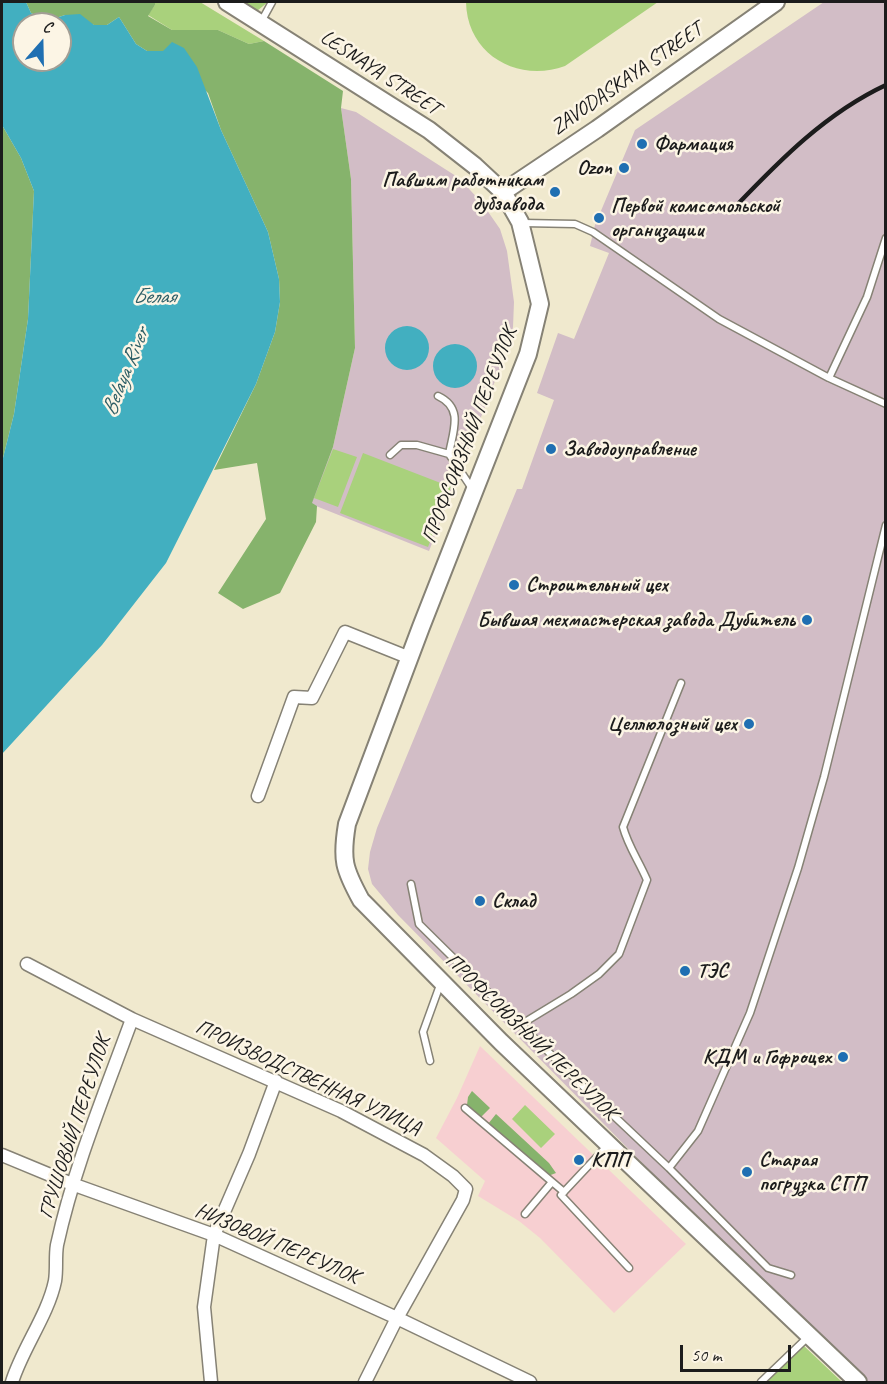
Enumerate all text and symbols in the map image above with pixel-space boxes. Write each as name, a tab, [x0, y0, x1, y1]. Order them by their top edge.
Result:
north arrow	[12, 12, 72, 72]
text: С	[40, 16, 55, 38]
street label: ZAVODASKAYA STREET	[546, 17, 708, 141]
street label: LESNAYA STREET	[315, 25, 445, 121]
place label: Фармация	[654, 131, 733, 157]
marker: Фармация	[635, 137, 649, 151]
place label: Ozon	[577, 155, 612, 181]
marker: Ozon	[617, 161, 631, 175]
place label: Павшим работникам дубзавода	[382, 167, 543, 217]
marker: Павшим работникам дубзавода	[548, 185, 562, 199]
place label: Первой комсомольской организации	[611, 193, 780, 243]
marker: Первой комсомольской организации	[592, 211, 606, 225]
water label: Белая	[133, 284, 175, 310]
street label: ПРОФСОЮЗНЫЙ ПЕРЕУЛОК	[417, 323, 523, 547]
water label: Belaya River	[97, 325, 155, 419]
place label: Заводоуправление	[563, 436, 696, 462]
marker: Заводоуправление	[544, 442, 558, 456]
place label: Строительный цех	[526, 572, 668, 598]
marker: Строительный цех	[507, 578, 521, 592]
place label: Бывшая мехмастерская завода Дубитель	[477, 607, 795, 633]
marker: Бывшая мехмастерская завода Дубитель	[800, 613, 814, 627]
place label: Целлюлозный цех	[608, 711, 737, 737]
marker: Целлюлозный цех	[742, 717, 756, 731]
place label: Склад	[492, 888, 535, 914]
marker: Склад	[473, 894, 487, 908]
street label: ПРОФСОЮЗНЫЙ ПЕРЕУЛОК	[440, 948, 622, 1126]
place label: ТЭС	[697, 958, 728, 984]
marker: ТЭС	[678, 964, 692, 978]
street label: ПРОИЗВОДСТВЕННАЯ УЛИЦА	[191, 1015, 425, 1141]
street label: ГРУШОВЫЙ ПЕРЕУЛОК	[33, 1032, 117, 1222]
place label: КДМ и Гофроцех	[703, 1044, 831, 1070]
marker: КДМ и Гофроцех	[836, 1050, 850, 1064]
place label: КПП	[591, 1147, 630, 1173]
place label: Старая погрузка СГП	[759, 1147, 865, 1197]
marker: КПП	[572, 1153, 586, 1167]
marker: Старая погрузка СГП	[740, 1165, 754, 1179]
street label: НИЗОВОЙ ПЕРЕУЛОК	[191, 1198, 363, 1290]
scale bar	[683, 1333, 794, 1371]
text: 50 m	[691, 1344, 722, 1366]

